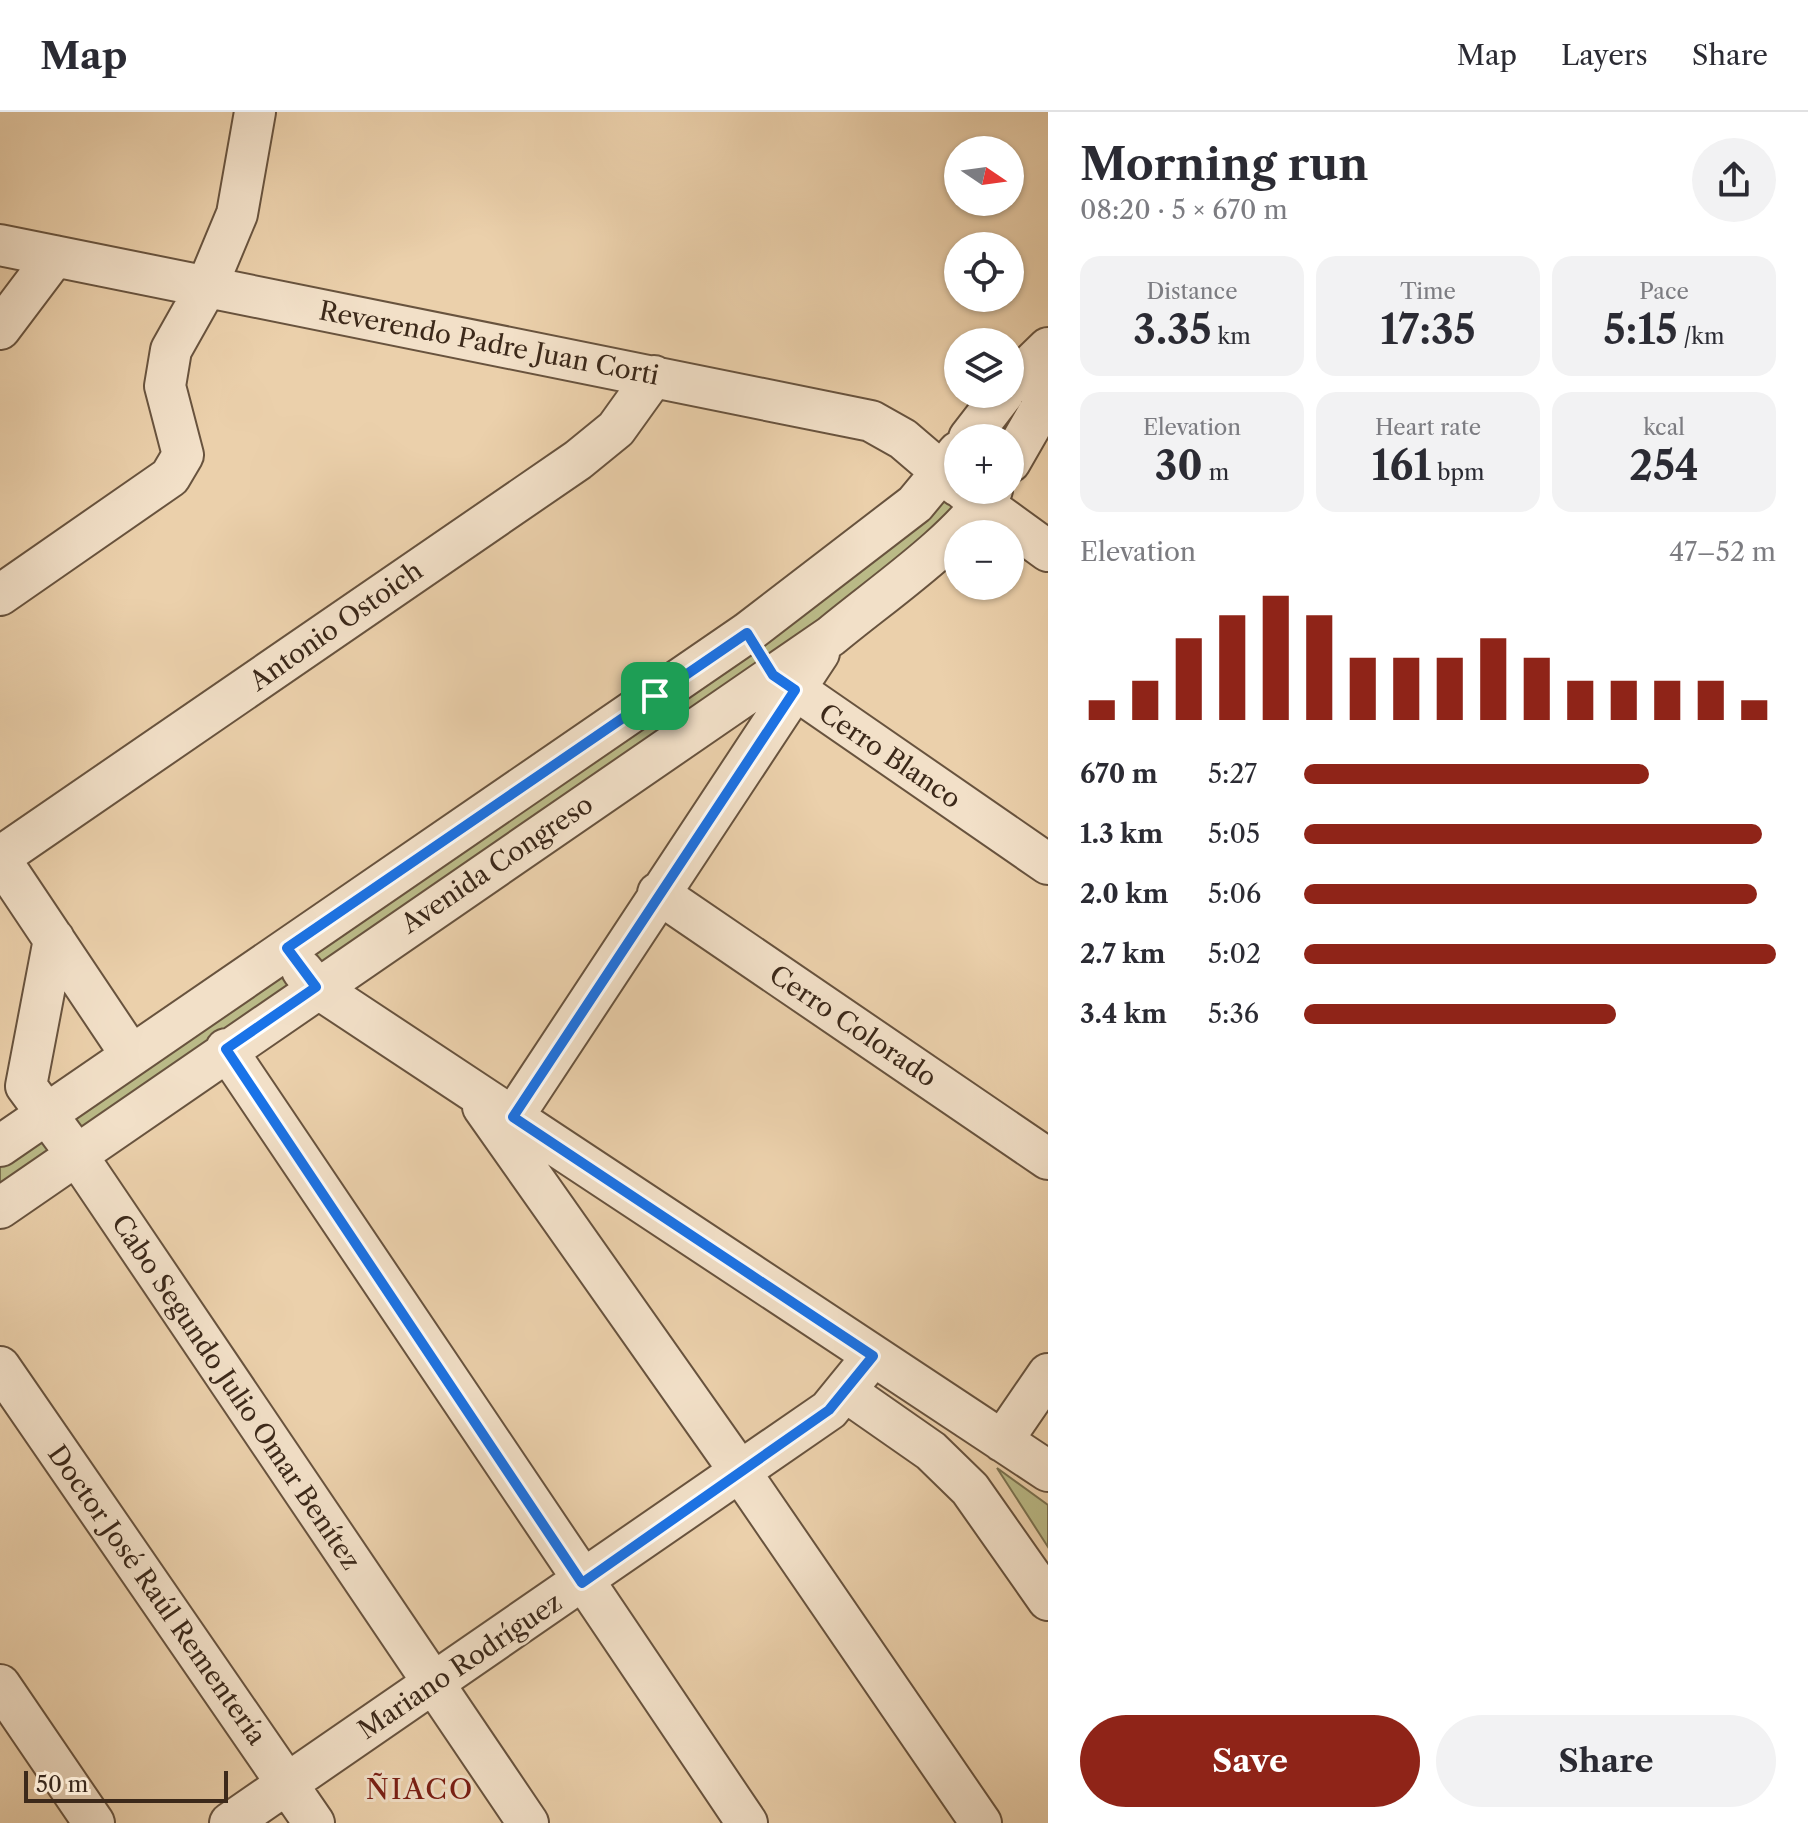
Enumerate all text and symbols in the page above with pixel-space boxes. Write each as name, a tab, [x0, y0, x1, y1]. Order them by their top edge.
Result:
text: Map	[40, 32, 128, 79]
text: Map	[1457, 38, 1517, 72]
text: Layers	[1561, 38, 1648, 72]
text: Share	[1692, 38, 1768, 72]
north arrow	[944, 136, 1024, 216]
map controls	[944, 136, 1024, 600]
text: Morning run	[1080, 137, 1369, 191]
button: share	[1692, 138, 1776, 222]
text: 08:20 · 5 × 670 m	[1080, 194, 1288, 226]
button: locate	[944, 232, 1024, 312]
text: Distance	[1146, 278, 1238, 305]
text: Time	[1400, 278, 1456, 305]
text: Pace	[1639, 278, 1689, 305]
street label: Reverendo Padre Juan Corti	[316, 294, 662, 392]
text: 3.35	[1133, 305, 1212, 354]
text: 17:35	[1380, 305, 1476, 354]
text: 5:15	[1603, 305, 1678, 354]
text: km	[1212, 323, 1251, 350]
text: /km	[1678, 323, 1725, 350]
button: layers	[944, 328, 1024, 408]
text: Elevation	[1143, 414, 1241, 441]
text: Heart rate	[1375, 414, 1481, 441]
text: kcal	[1643, 414, 1685, 441]
button: +	[944, 424, 1024, 504]
text: 30	[1155, 441, 1203, 490]
text: 161	[1371, 441, 1431, 490]
text: 254	[1629, 441, 1699, 490]
text: m	[1203, 459, 1229, 486]
text: bpm	[1431, 459, 1485, 486]
button: −	[944, 520, 1024, 600]
text: Elevation	[1080, 536, 1196, 568]
text: 47–52 m	[1669, 536, 1776, 568]
street label: Antonio Ostoich	[243, 555, 429, 698]
pin	[621, 662, 689, 730]
icon: arrive	[633, 674, 677, 718]
street label: Cerro Blanco	[813, 697, 967, 815]
text: 670 m	[1080, 758, 1158, 790]
text: 5:27	[1208, 758, 1257, 790]
street label: Avenida Congreso	[394, 788, 599, 941]
text: 1.3 km	[1080, 818, 1163, 850]
text: 5:05	[1208, 818, 1260, 850]
text: 2.0 km	[1080, 878, 1168, 910]
text: 5:06	[1208, 878, 1261, 910]
text: 2.7 km	[1080, 938, 1165, 970]
text: 5:02	[1208, 938, 1261, 970]
street label: Cerro Colorado	[763, 958, 943, 1094]
text: 3.4 km	[1080, 998, 1167, 1030]
text: 5:36	[1208, 998, 1259, 1030]
street label: Cabo Segundo Julio Omar Benítez	[105, 1208, 367, 1576]
street label: Doctor José Raúl Rementería	[41, 1439, 273, 1751]
street label: Mariano Rodríguez	[352, 1586, 568, 1746]
button: Save	[1080, 1715, 1420, 1807]
button: Share	[1436, 1715, 1776, 1807]
scale bar	[24, 1767, 228, 1803]
text: 50 m	[36, 1771, 88, 1798]
district label: ÑIACO	[366, 1772, 474, 1806]

